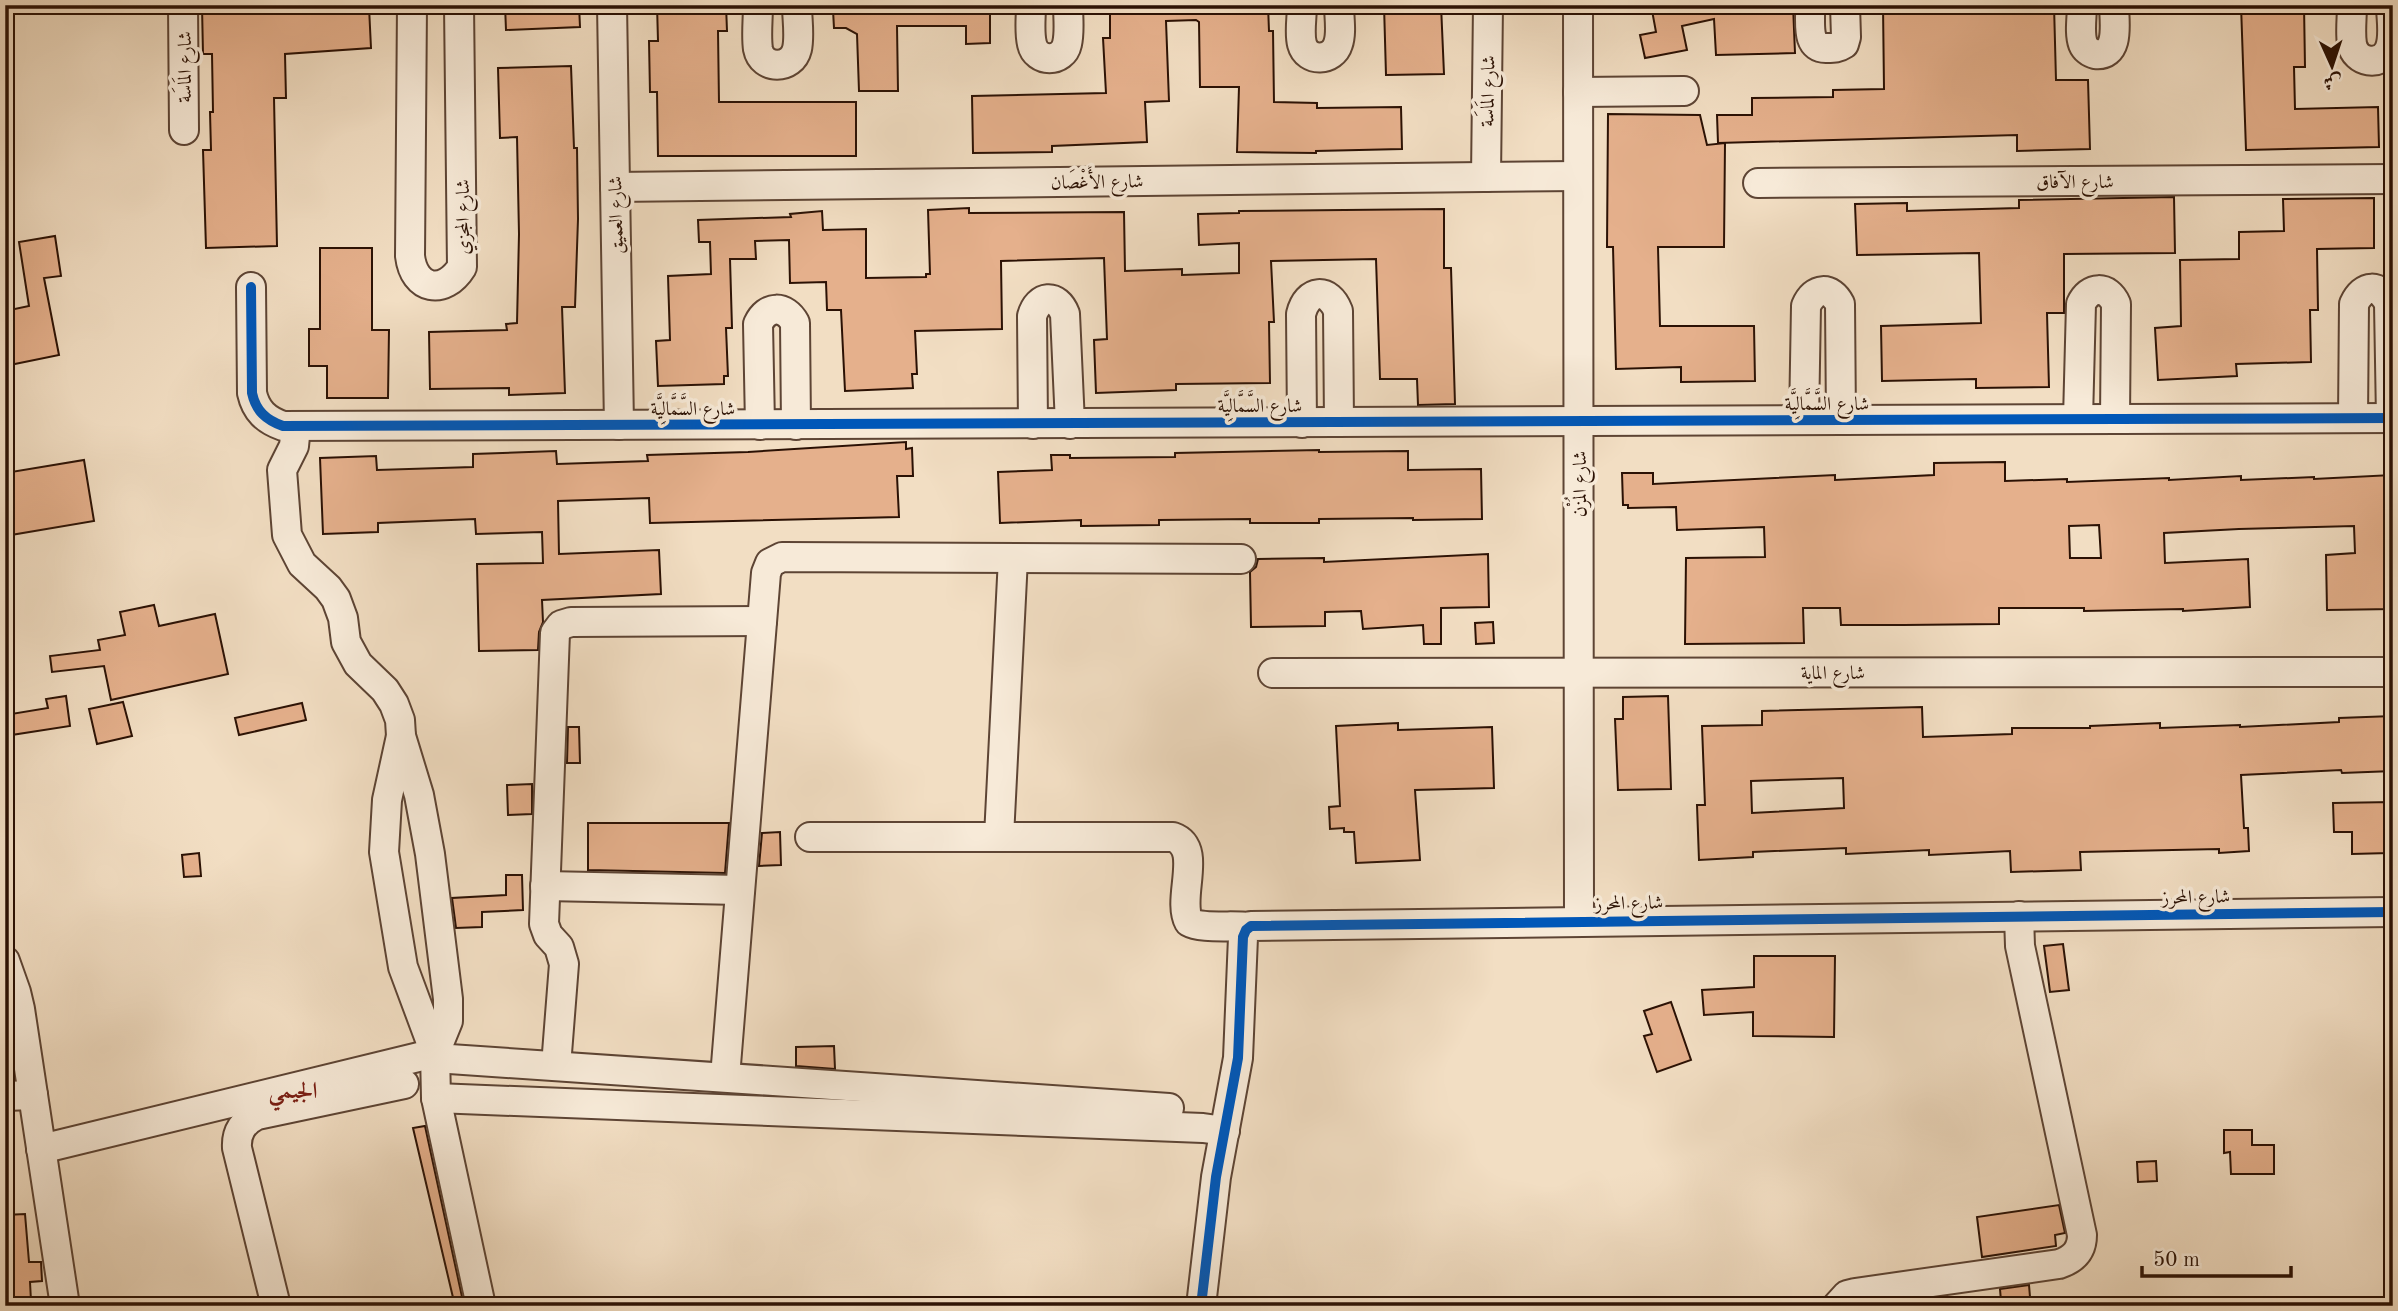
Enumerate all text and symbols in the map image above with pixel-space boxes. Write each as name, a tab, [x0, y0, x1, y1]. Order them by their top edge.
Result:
street label: شارع المَاسَة	[171, 31, 200, 103]
north arrow	[2296, 32, 2366, 102]
street label: شارع المَاسَة	[1473, 55, 1504, 127]
text: ش	[2323, 70, 2343, 90]
street label: شارع الأَغْصَان	[1050, 165, 1144, 198]
street label: شارع الآفاق	[2036, 170, 2114, 197]
street label: شارع العميق	[607, 176, 632, 254]
street label: شارع المجزي	[454, 179, 478, 255]
street label: شارع السَّمَّالِيَّة	[1785, 387, 1869, 420]
street label: شارع السَّمَّالِيَّة	[1218, 389, 1302, 422]
street label: شارع السَّمَّالِيَّة	[651, 392, 735, 425]
street label: شارع المُزْن	[1564, 451, 1595, 517]
street label: شارع الماية	[1801, 665, 1865, 688]
street label: شارع المحرز	[2160, 887, 2231, 913]
street label: شارع المحرز	[1593, 893, 1664, 919]
district label: الجيمي	[268, 1080, 318, 1112]
scale bar	[2142, 1234, 2291, 1278]
text: 50 m	[2153, 1250, 2200, 1271]

